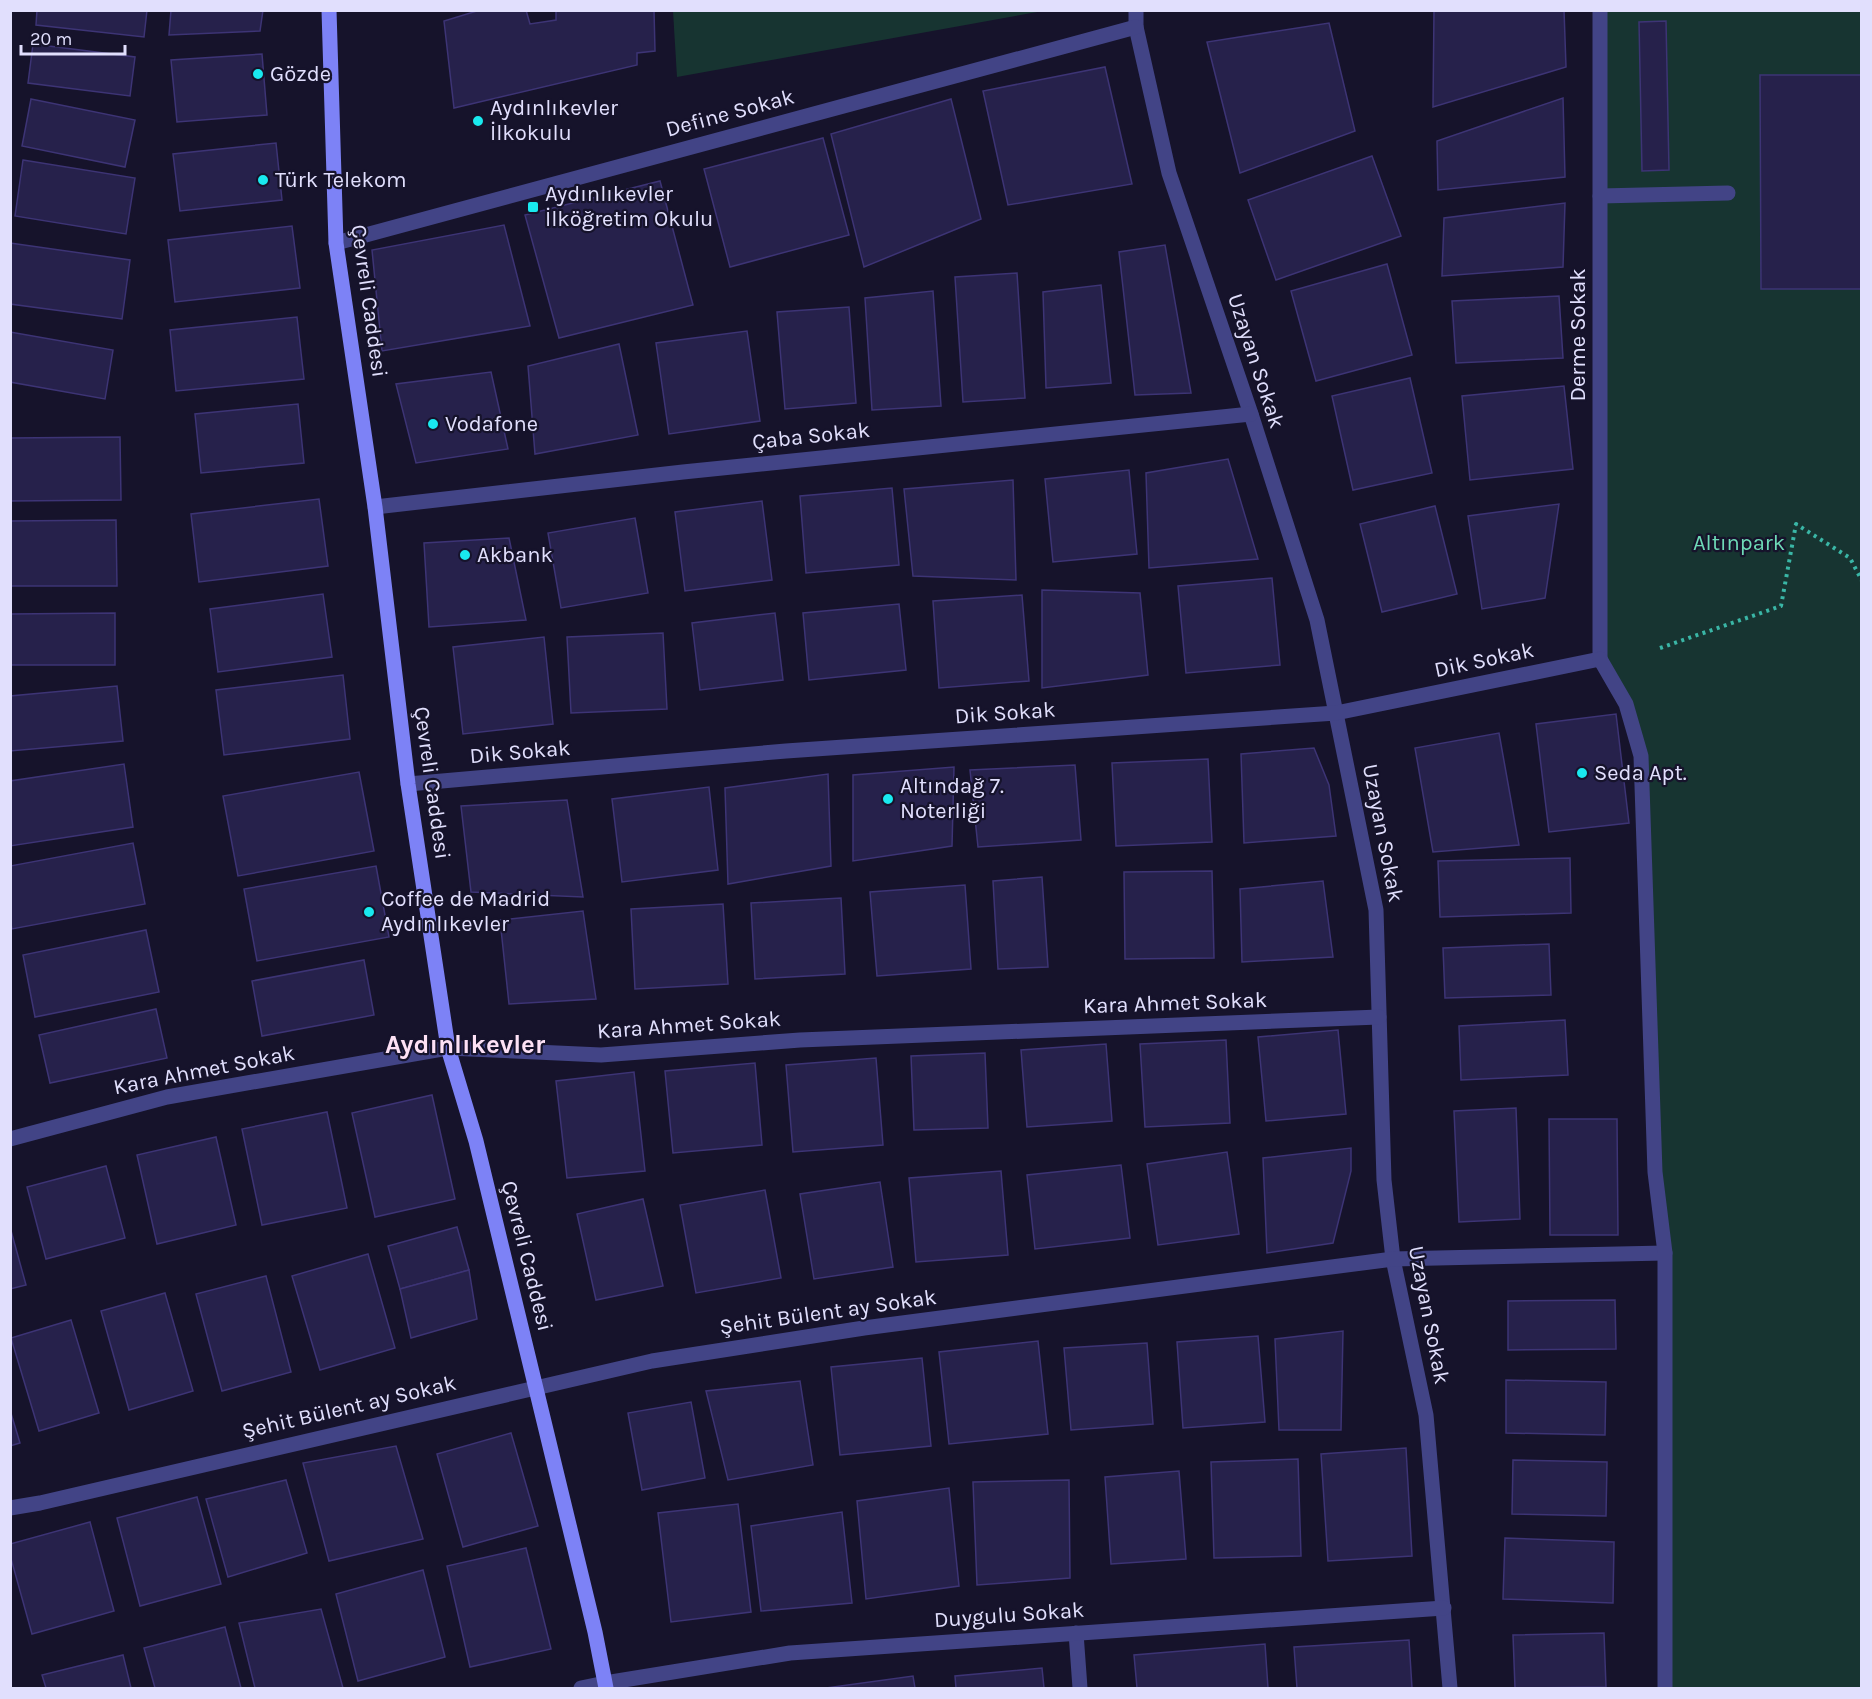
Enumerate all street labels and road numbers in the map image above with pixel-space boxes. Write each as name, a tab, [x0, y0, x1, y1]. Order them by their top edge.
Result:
street label: Define Sokak	[663, 83, 797, 143]
street label: Çevreli Caddesi	[345, 223, 393, 379]
street label: Derme Sokak	[1565, 268, 1591, 402]
street label: Uzayan Sokak	[1222, 290, 1290, 432]
street label: Çaba Sokak	[751, 417, 871, 455]
street label: Dik Sokak	[1432, 637, 1536, 683]
street label: Dik Sokak	[954, 697, 1056, 729]
street label: Çevreli Caddesi	[408, 705, 456, 861]
street label: Dik Sokak	[469, 735, 571, 769]
street label: Uzayan Sokak	[1357, 762, 1409, 904]
street label: Kara Ahmet Sokak	[1082, 987, 1268, 1019]
street label: Kara Ahmet Sokak	[596, 1006, 782, 1044]
street label: Kara Ahmet Sokak	[111, 1040, 297, 1100]
street label: Çevreli Caddesi	[496, 1178, 558, 1334]
street label: Uzayan Sokak	[1403, 1244, 1455, 1386]
street label: Şehit Bülent ay Sokak	[718, 1284, 938, 1340]
street label: Şehit Bülent ay Sokak	[239, 1370, 459, 1444]
street label: Duygulu Sokak	[933, 1597, 1085, 1633]

